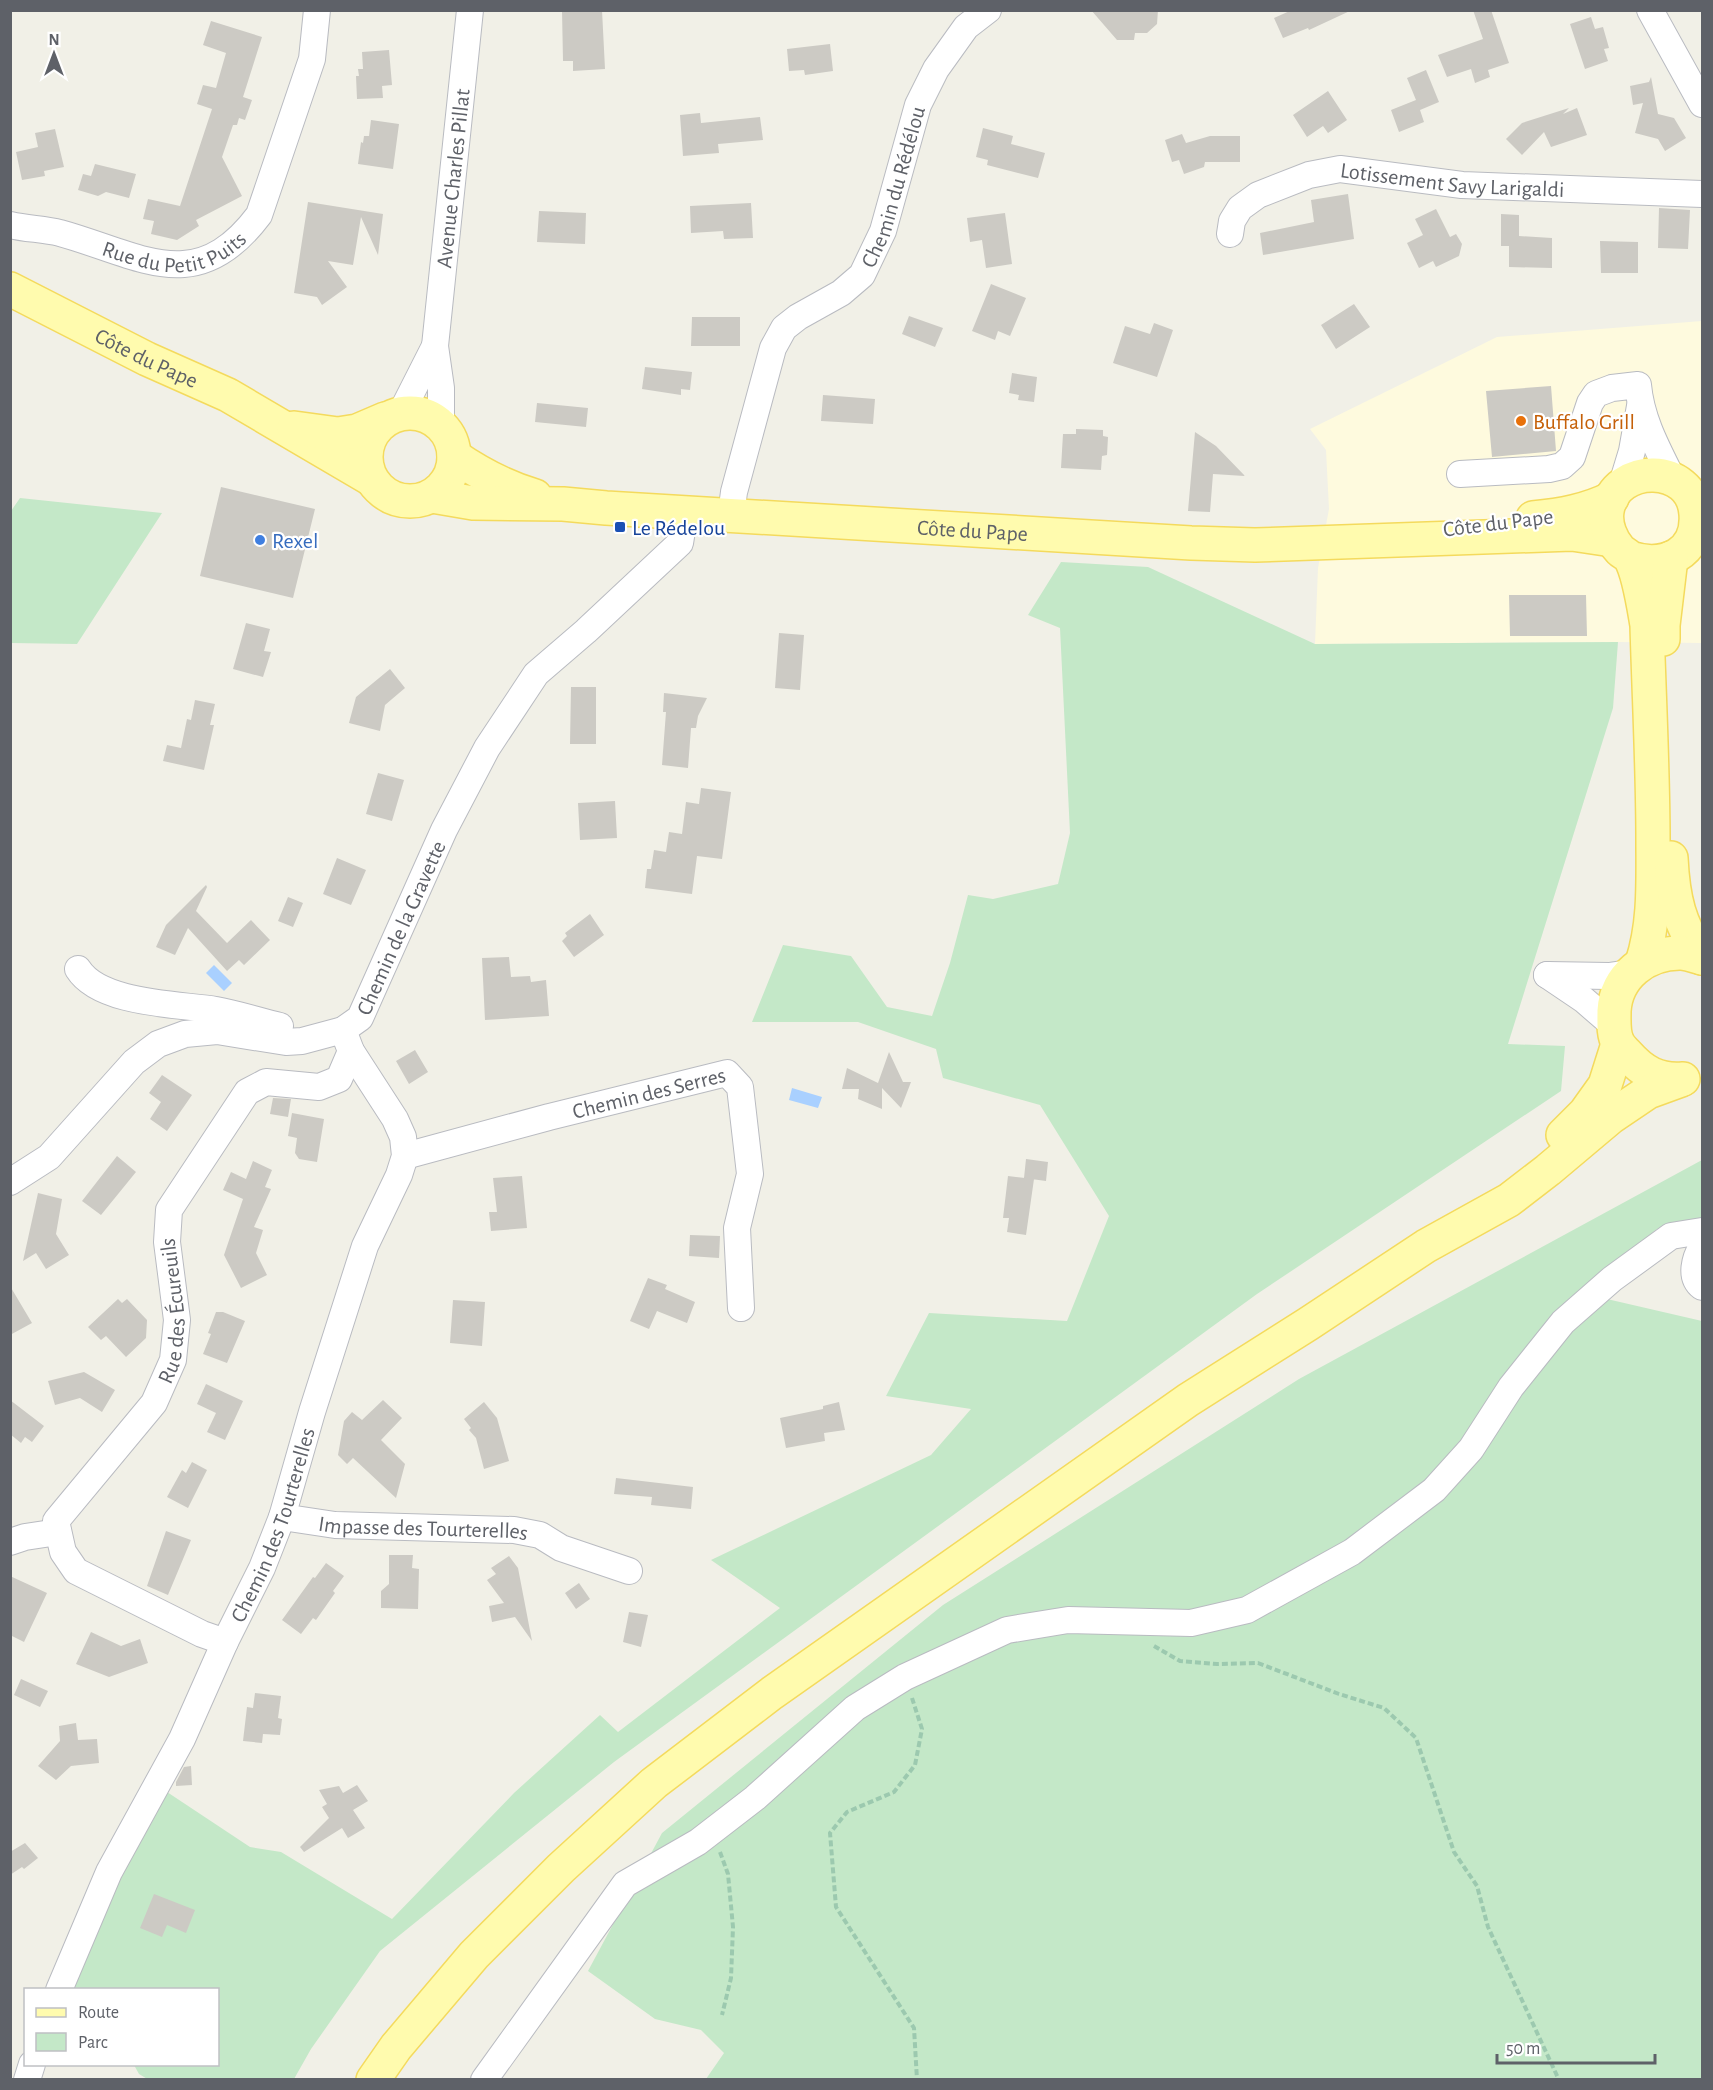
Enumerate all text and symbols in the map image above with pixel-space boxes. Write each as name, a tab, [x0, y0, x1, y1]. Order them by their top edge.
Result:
north arrow	[24, 24, 84, 84]
text: N	[48, 32, 60, 48]
street label: Avenue Charles Pillat	[433, 88, 474, 269]
street label: Chemin du Rédélou	[857, 104, 929, 271]
street label: Lotissement Savy Larigaldi	[1339, 159, 1565, 201]
street label: Rue du Petit Puits	[100, 228, 250, 276]
street label: Côte du Pape	[91, 324, 201, 392]
place label: Buffalo Grill	[1533, 411, 1635, 433]
marker: Buffalo Grill	[1514, 414, 1528, 428]
street label: Côte du Pape	[1442, 505, 1555, 541]
place label: Le Rédelou	[632, 517, 725, 539]
street label: Côte du Pape	[916, 517, 1029, 545]
marker: Le Rédelou	[613, 520, 627, 534]
place label: Rexel	[272, 530, 318, 552]
marker: Rexel	[253, 533, 267, 547]
street label: Chemin de la Gravette	[353, 838, 450, 1018]
street label: Chemin des Serres	[570, 1064, 728, 1123]
street label: Rue des Écureuils	[154, 1237, 189, 1387]
street label: Chemin des Tourterelles	[227, 1425, 319, 1626]
street label: Impasse des Tourterelles	[317, 1513, 530, 1544]
legend	[24, 1988, 219, 2066]
text: Route	[78, 2004, 119, 2022]
scale bar	[1497, 2027, 1654, 2065]
text: Parc	[78, 2034, 108, 2052]
text: 50 m	[1506, 2040, 1540, 2058]

